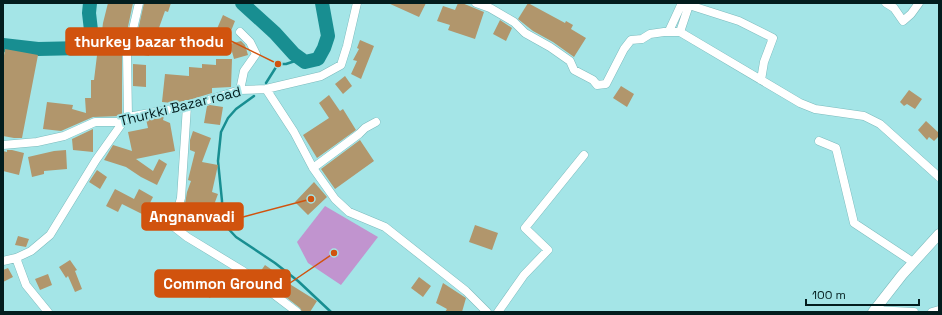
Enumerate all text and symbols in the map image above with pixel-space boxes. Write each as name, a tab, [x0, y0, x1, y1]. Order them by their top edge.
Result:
callout: thurkey bazar thodu	[66, 28, 231, 55]
text: thurkey bazar thodu	[74, 32, 224, 51]
street label: Thurkki Bazar road	[117, 82, 243, 130]
callout: Angnanvadi	[142, 203, 243, 230]
text: Angnanvadi	[149, 207, 235, 226]
callout: Common Ground	[155, 270, 290, 297]
text: Common Ground	[163, 274, 283, 293]
scale bar	[806, 281, 919, 307]
text: 100 m	[812, 287, 846, 303]

